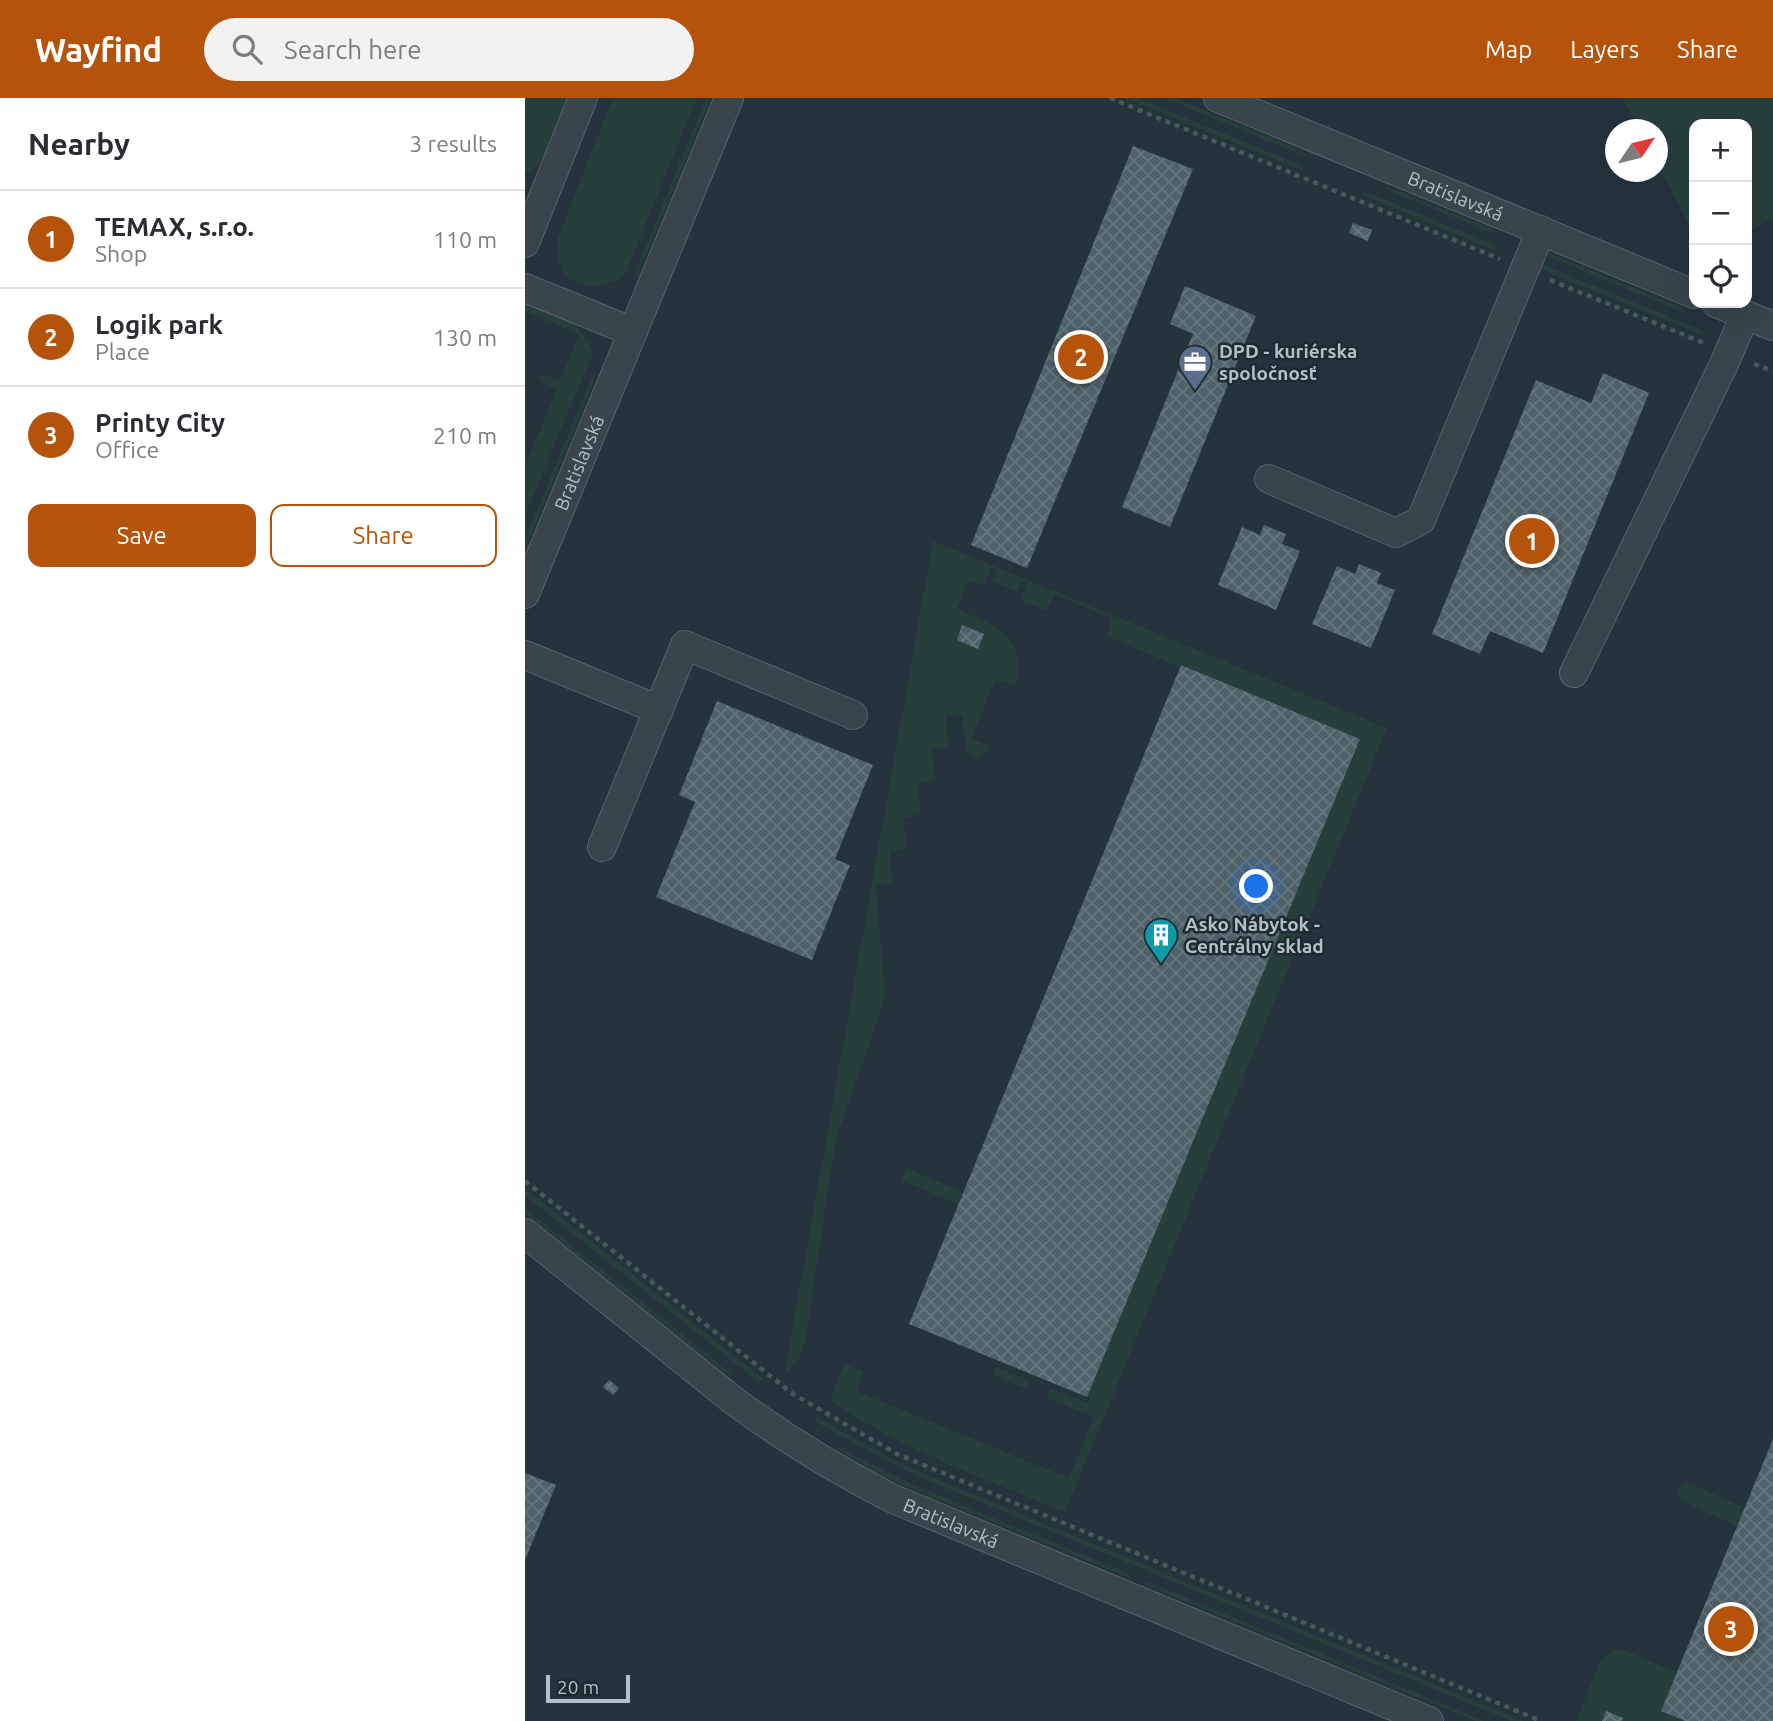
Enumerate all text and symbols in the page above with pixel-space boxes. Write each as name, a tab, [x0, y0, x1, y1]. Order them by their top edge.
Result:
search box	[204, 18, 694, 81]
icon: search	[228, 30, 266, 68]
text: Wayfind	[35, 31, 162, 68]
text: Search here	[284, 35, 422, 64]
text: Map	[1485, 36, 1532, 63]
text: Layers	[1570, 36, 1639, 63]
text: Share	[1677, 36, 1738, 63]
north arrow	[1605, 119, 1668, 182]
map controls	[1689, 119, 1752, 308]
button: +	[1689, 119, 1752, 182]
text: Nearby	[28, 127, 130, 161]
text: 3 results	[409, 131, 497, 156]
street label: Bratislavská	[1405, 166, 1507, 225]
button: −	[1689, 182, 1752, 245]
text: TEMAX, s.r.o.	[95, 212, 254, 241]
text: 1	[45, 227, 57, 252]
text: 110 m	[433, 227, 497, 252]
text: Shop	[95, 241, 147, 266]
button: locate	[1689, 245, 1752, 308]
text: Logik park	[95, 310, 223, 339]
text: 2	[45, 325, 57, 350]
text: 130 m	[433, 325, 497, 350]
pin: 2	[1058, 331, 1104, 383]
text: Place	[95, 339, 150, 364]
place label: DPD - kuriérska spoločnosť	[1219, 340, 1357, 384]
office icon: DPD - kuriérska spoločnosť	[1176, 343, 1214, 392]
text: Printy City	[95, 408, 225, 437]
street label: Bratislavská	[550, 412, 608, 514]
text: 3	[45, 423, 57, 448]
text: 210 m	[433, 423, 497, 448]
text: Office	[95, 437, 159, 462]
button: Save	[28, 504, 256, 567]
button: Share	[270, 504, 497, 567]
pin: 1	[1509, 515, 1555, 567]
your location	[1239, 869, 1273, 903]
place label: Asko Nábytok - Centrálny sklad	[1185, 913, 1324, 957]
building icon: Asko Nábytok - Centrálny sklad	[1142, 916, 1180, 965]
street label: Bratislavská	[900, 1493, 1002, 1552]
pin: 3	[1708, 1603, 1754, 1655]
scale bar	[546, 1672, 630, 1704]
text: 20 m	[557, 1676, 599, 1698]

